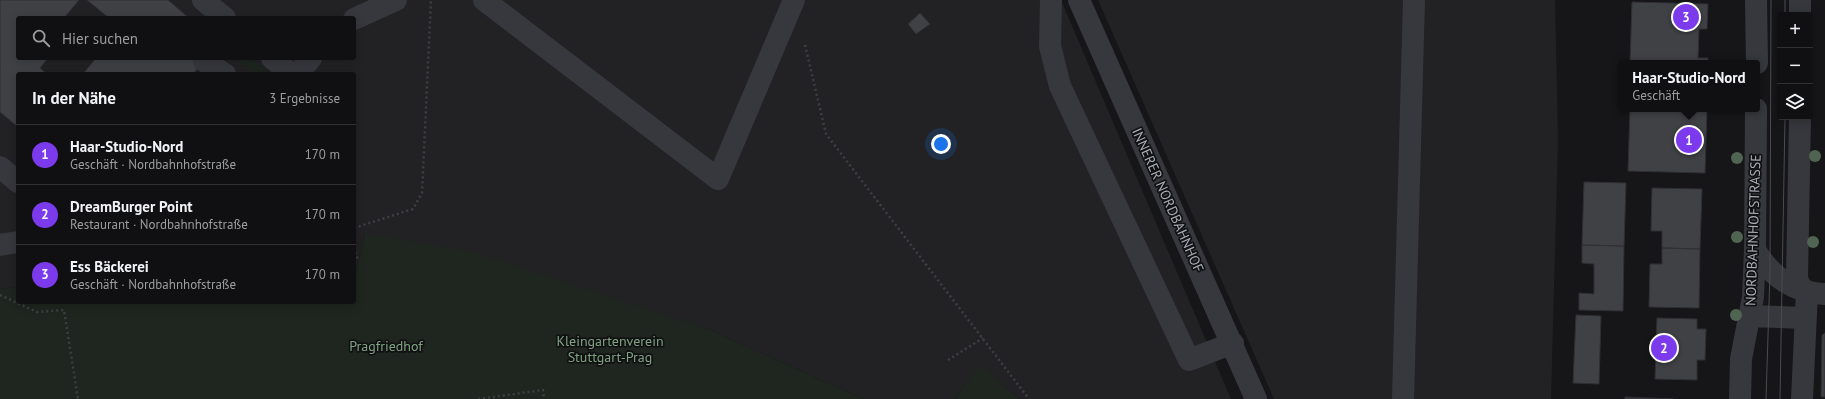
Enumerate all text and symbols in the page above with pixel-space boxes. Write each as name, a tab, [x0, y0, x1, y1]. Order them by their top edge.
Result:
pin: 3	[1673, 2, 1699, 32]
map controls	[1777, 12, 1813, 120]
button: +	[1777, 12, 1813, 48]
search box	[16, 16, 356, 60]
icon: search	[30, 27, 52, 49]
text: Hier suchen	[62, 29, 138, 48]
button: −	[1777, 48, 1813, 84]
popup	[1618, 60, 1760, 112]
text: Haar-Studio-Nord	[1632, 68, 1746, 87]
button: layers	[1777, 84, 1813, 120]
text: In der Nähe	[32, 87, 116, 109]
text: Geschäft	[1632, 87, 1680, 104]
text: 3 Ergebnisse	[269, 90, 340, 107]
street label: INNERER NORDBAHNHOF	[1128, 125, 1208, 275]
pin: 1	[1676, 125, 1702, 155]
your location	[931, 134, 951, 154]
text: Haar-Studio-Nord	[70, 137, 183, 156]
text: 1	[41, 146, 49, 163]
text: 170 m	[305, 146, 340, 163]
street label: NORDBAHNHOFSTRASSE	[1741, 154, 1765, 306]
text: Geschäft · Nordbahnhofstraße	[70, 156, 236, 173]
text: DreamBurger Point	[70, 197, 193, 216]
text: 2	[41, 206, 49, 223]
text: 170 m	[305, 206, 340, 223]
text: Restaurant · Nordbahnhofstraße	[70, 216, 248, 233]
text: Ess Bäckerei	[70, 257, 149, 276]
text: 3	[41, 266, 49, 283]
text: 170 m	[305, 266, 340, 283]
text: Geschäft · Nordbahnhofstraße	[70, 276, 236, 293]
park label: Kleingartenverein Stuttgart-Prag	[556, 332, 664, 366]
pin: 2	[1651, 333, 1677, 363]
park label: Pragfriedhof	[349, 337, 423, 355]

